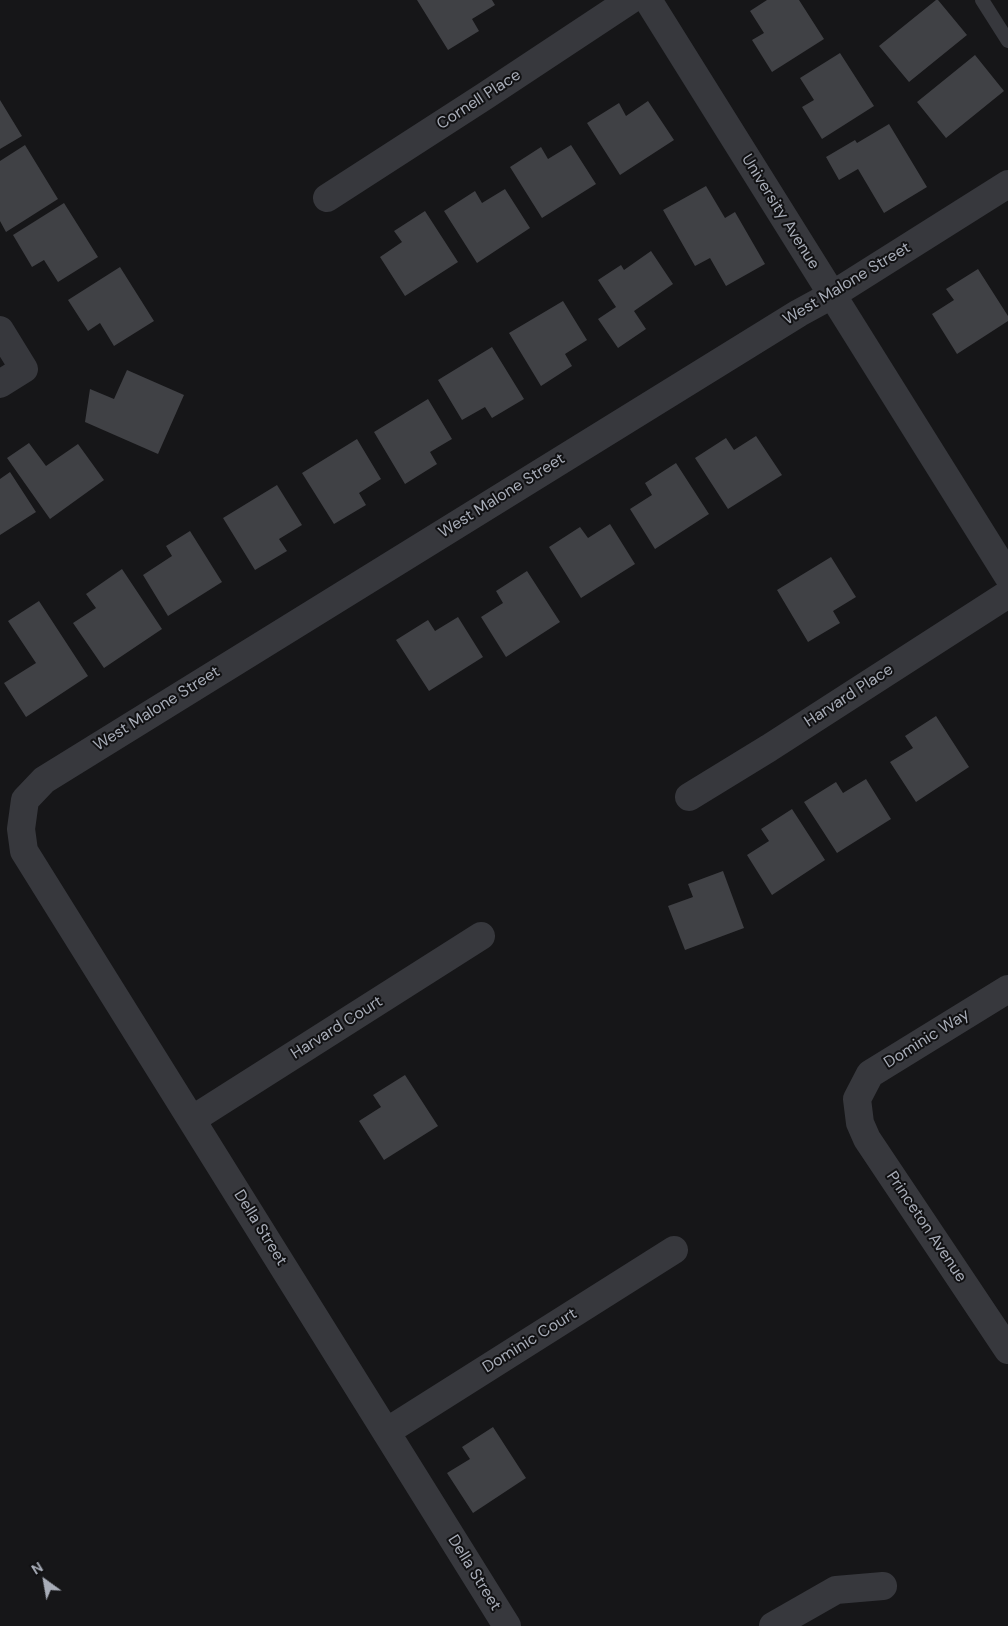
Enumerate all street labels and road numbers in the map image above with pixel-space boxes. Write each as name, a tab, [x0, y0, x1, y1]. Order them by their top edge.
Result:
street label: Cornell Place	[433, 66, 525, 134]
street label: University Avenue	[737, 151, 823, 273]
street label: West Malone Street	[780, 238, 914, 330]
street label: West Malone Street	[435, 449, 569, 543]
street label: Harvard Place	[801, 660, 897, 732]
street label: West Malone Street	[90, 662, 224, 756]
street label: Harvard Court	[288, 992, 386, 1064]
street label: Dominic Way	[881, 1005, 973, 1073]
street label: Princeton Avenue	[882, 1168, 970, 1286]
street label: Della Street	[229, 1187, 291, 1269]
street label: Dominic Court	[479, 1304, 581, 1378]
street label: Della Street	[443, 1532, 505, 1614]

